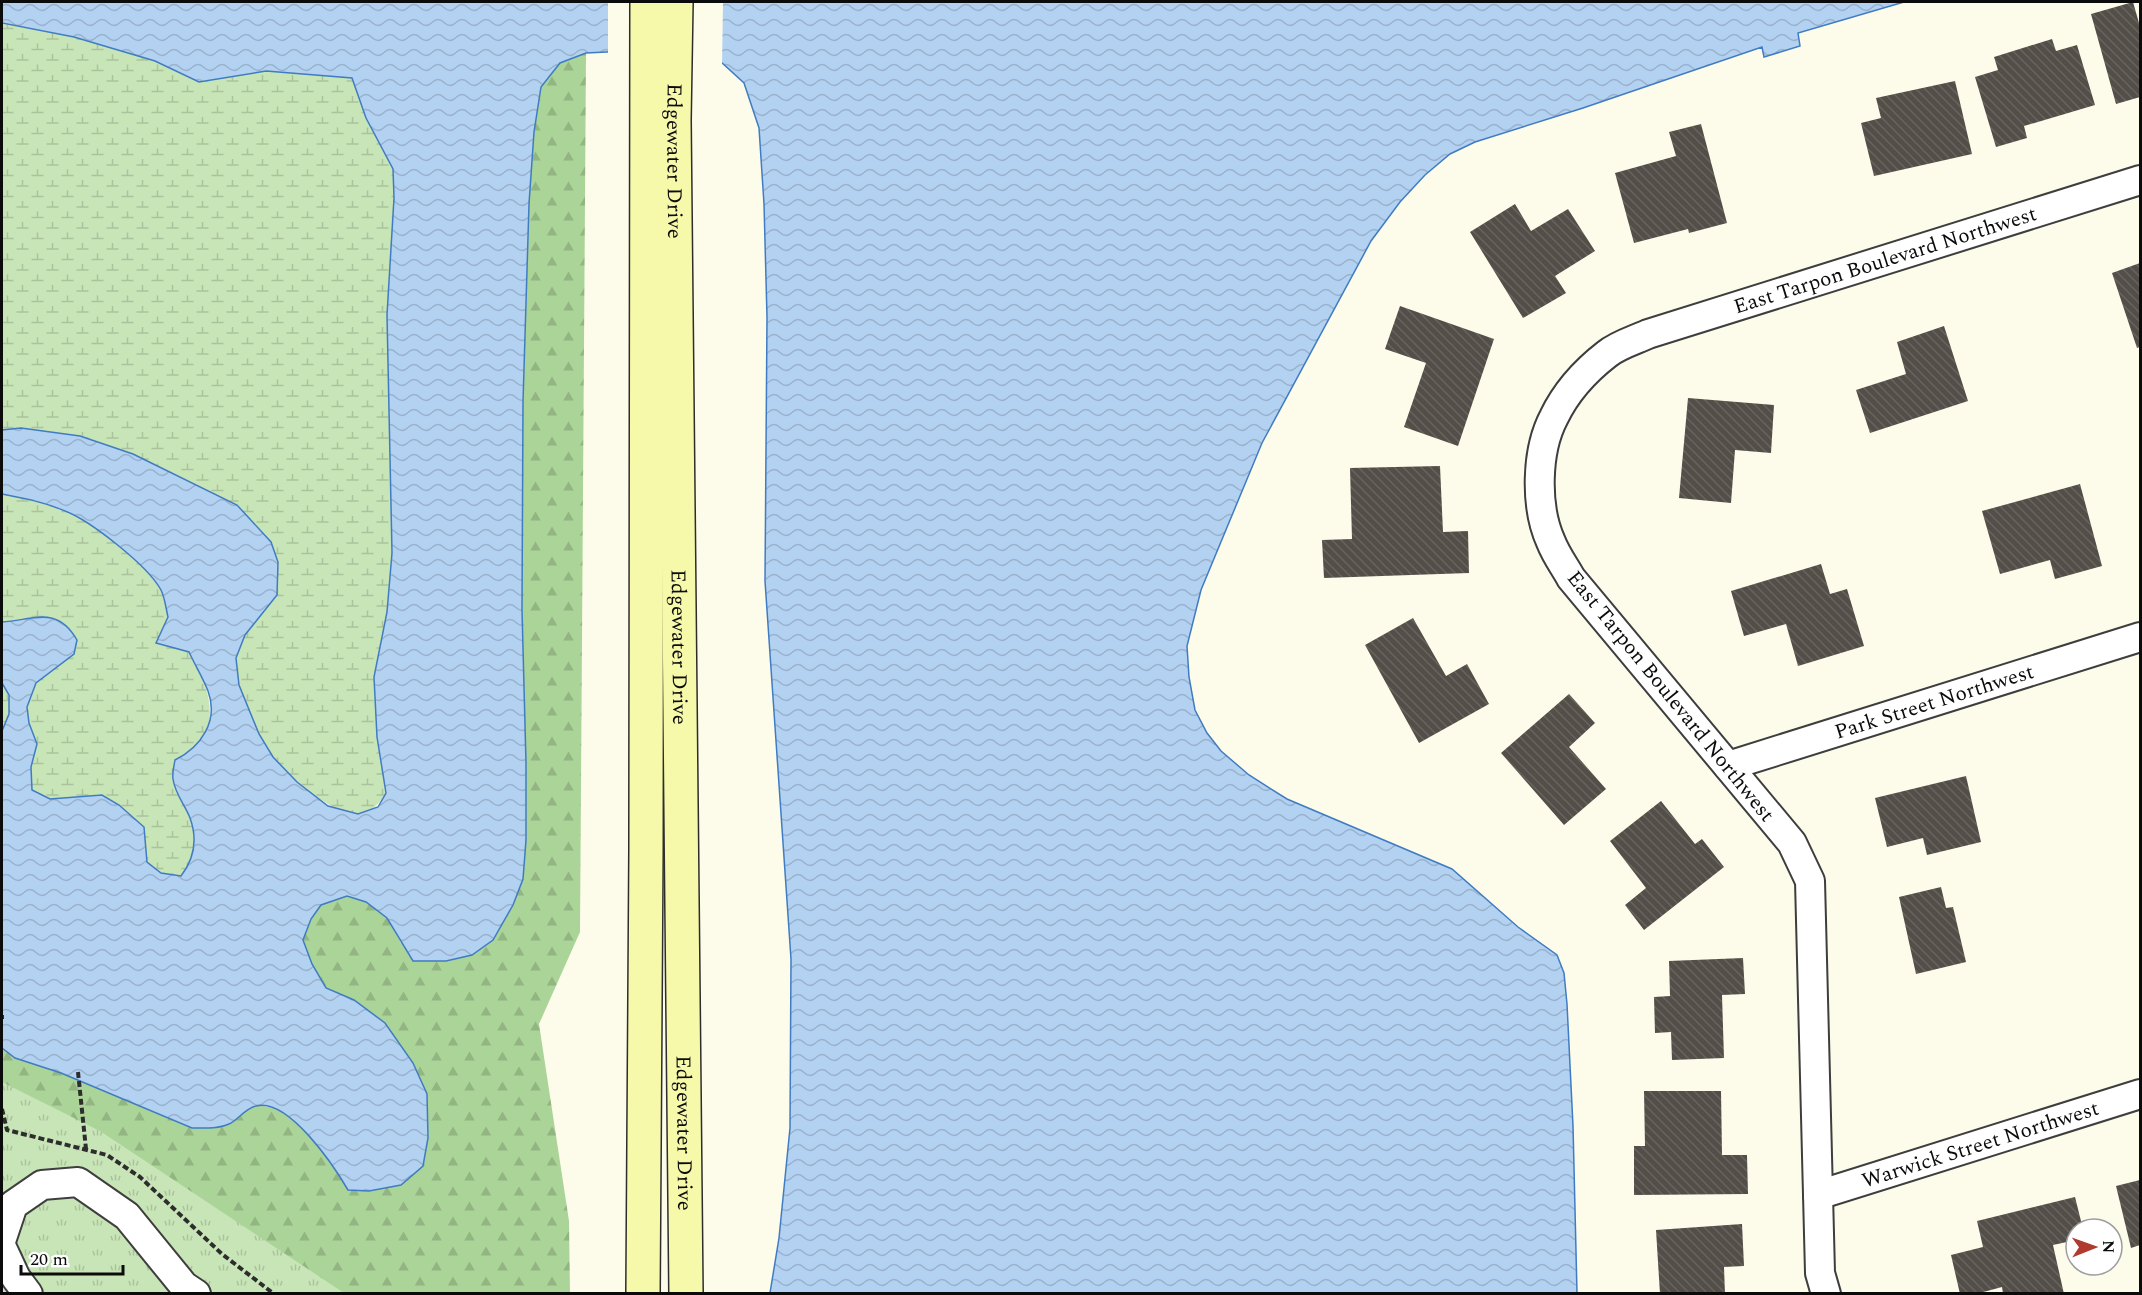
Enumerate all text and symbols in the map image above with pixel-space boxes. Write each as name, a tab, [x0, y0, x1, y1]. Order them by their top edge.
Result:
street label: Edgewater Drive	[657, 83, 690, 239]
street label: East Tarpon Boulevard Northwest	[1730, 198, 2041, 323]
street label: East Tarpon Boulevard Northwest	[1558, 564, 1782, 829]
street label: Edgewater Drive	[662, 569, 695, 725]
street label: Park Street Northwest	[1831, 656, 2038, 749]
street label: Edgewater Drive	[667, 1055, 700, 1211]
street label: Warwick Street Northwest	[1858, 1093, 2103, 1197]
north arrow	[2064, 1217, 2124, 1277]
scale bar	[21, 1238, 123, 1276]
text: N	[2096, 1240, 2120, 1253]
text: 20 m	[30, 1246, 68, 1273]

